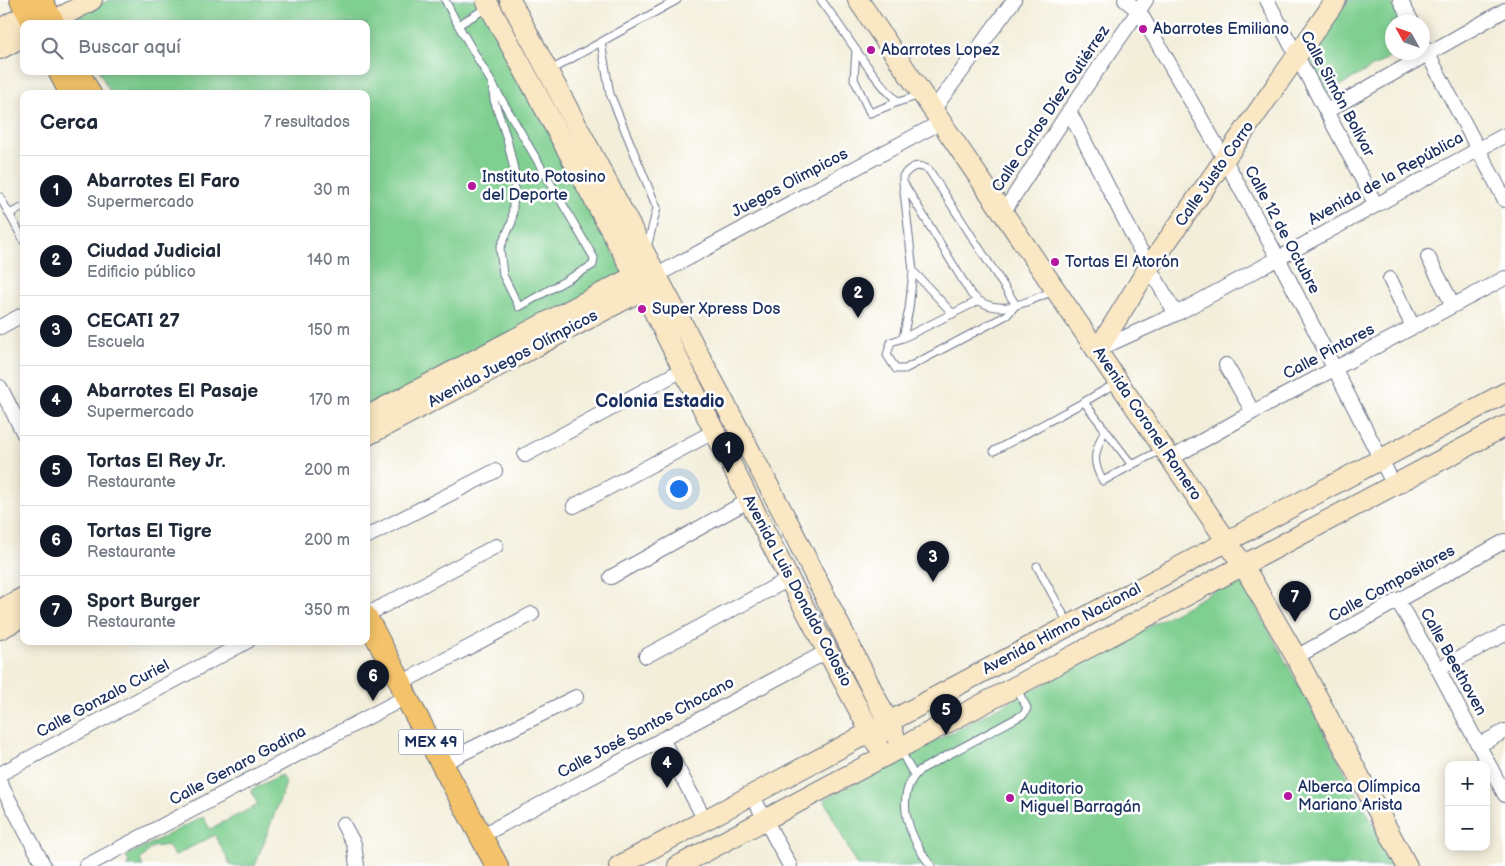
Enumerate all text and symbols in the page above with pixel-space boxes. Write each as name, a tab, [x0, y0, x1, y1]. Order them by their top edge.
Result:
north arrow	[1385, 15, 1430, 60]
search box	[20, 20, 370, 75]
place label: Abarrotes Emiliano	[1153, 20, 1289, 39]
street label: Calle Carlos Díez Gutiérrez	[988, 22, 1114, 196]
marker: Abarrotes Emiliano	[1137, 23, 1149, 35]
street label: Calle Simón Bolívar	[1296, 28, 1378, 160]
icon: search	[38, 34, 66, 62]
text: Buscar aquí	[78, 36, 181, 59]
place label: Abarrotes Lopez	[881, 41, 1000, 60]
marker: Abarrotes Lopez	[865, 44, 877, 56]
text: Cerca	[40, 110, 98, 135]
text: 7 resultados	[264, 113, 350, 132]
street label: Calle Justo Corro	[1172, 118, 1258, 230]
street label: Avenida de la República	[1305, 128, 1467, 230]
street label: Juegos Olimpicos	[729, 144, 851, 222]
street label: Calle 12 de Octubre	[1240, 163, 1324, 298]
place label: Instituto Potosino del Deporte	[482, 168, 606, 205]
text: Abarrotes El Faro	[87, 170, 240, 193]
marker: Instituto Potosino del Deporte	[466, 180, 478, 192]
text: 1	[53, 181, 59, 200]
text: 30 m	[313, 181, 350, 200]
text: Supermercado	[87, 193, 194, 212]
text: Ciudad Judicial	[87, 240, 221, 263]
text: 2	[51, 251, 61, 270]
text: 140 m	[307, 251, 350, 270]
place label: Tortas El Atorón	[1065, 253, 1179, 272]
marker: Tortas El Atorón	[1049, 256, 1061, 268]
text: Edificio público	[87, 263, 196, 282]
pin: 2	[842, 277, 874, 318]
place label: Super Xpress Dos	[652, 300, 780, 319]
marker: Super Xpress Dos	[636, 303, 648, 315]
street label: Avenida Juegos Olímpicos	[425, 306, 601, 412]
text: CECATI 27	[87, 310, 180, 333]
street label: Calle Pintores	[1280, 320, 1378, 384]
text: 3	[51, 321, 61, 340]
text: 150 m	[308, 321, 350, 340]
text: Escuela	[87, 333, 145, 352]
street label: Avenida Coronel Romero	[1089, 344, 1205, 504]
text: Abarrotes El Pasaje	[87, 380, 258, 403]
text: 4	[51, 391, 61, 410]
text: 170 m	[309, 391, 350, 410]
district label: Colonia Estadio	[595, 391, 725, 412]
text: Supermercado	[87, 403, 194, 422]
pin: 1	[712, 432, 744, 473]
text: Tortas El Rey Jr.	[87, 450, 226, 473]
text: 5	[51, 461, 61, 480]
text: 200 m	[304, 461, 350, 480]
text: Restaurante	[87, 473, 176, 492]
your location	[666, 476, 692, 502]
street label: Avenida Luis Donaldo Colosio	[738, 492, 856, 690]
text: Tortas El Tigre	[87, 520, 212, 543]
text: 6	[51, 531, 61, 550]
text: 200 m	[304, 531, 350, 550]
pin: 3	[917, 541, 949, 582]
street label: Calle Compositores	[1326, 541, 1458, 627]
text: Restaurante	[87, 543, 176, 562]
street label: Avenida Himno Nacional	[979, 579, 1145, 679]
pin: 7	[1279, 581, 1311, 622]
text: Sport Burger	[87, 590, 200, 613]
text: 7	[52, 601, 60, 620]
text: 350 m	[304, 601, 350, 620]
street label: Calle Beethoven	[1416, 605, 1490, 719]
text: Restaurante	[87, 613, 176, 632]
street label: Calle Gonzalo Curiel	[33, 656, 173, 742]
pin: 6	[357, 660, 389, 701]
street label: Calle José Santos Chocano	[554, 673, 738, 783]
pin: 5	[930, 694, 962, 735]
street label: Calle Genaro Godina	[167, 722, 309, 810]
road number: MEX 49	[398, 730, 464, 754]
pin: 4	[651, 747, 683, 788]
map controls	[1445, 761, 1490, 851]
button: +	[1445, 761, 1490, 806]
place label: Alberca Olímpica Mariano Arista	[1298, 778, 1421, 815]
place label: Auditorio Miguel Barragán	[1020, 780, 1141, 817]
marker: Alberca Olímpica Mariano Arista	[1282, 790, 1294, 802]
marker: Auditorio Miguel Barragán	[1004, 792, 1016, 804]
button: −	[1445, 806, 1490, 851]

